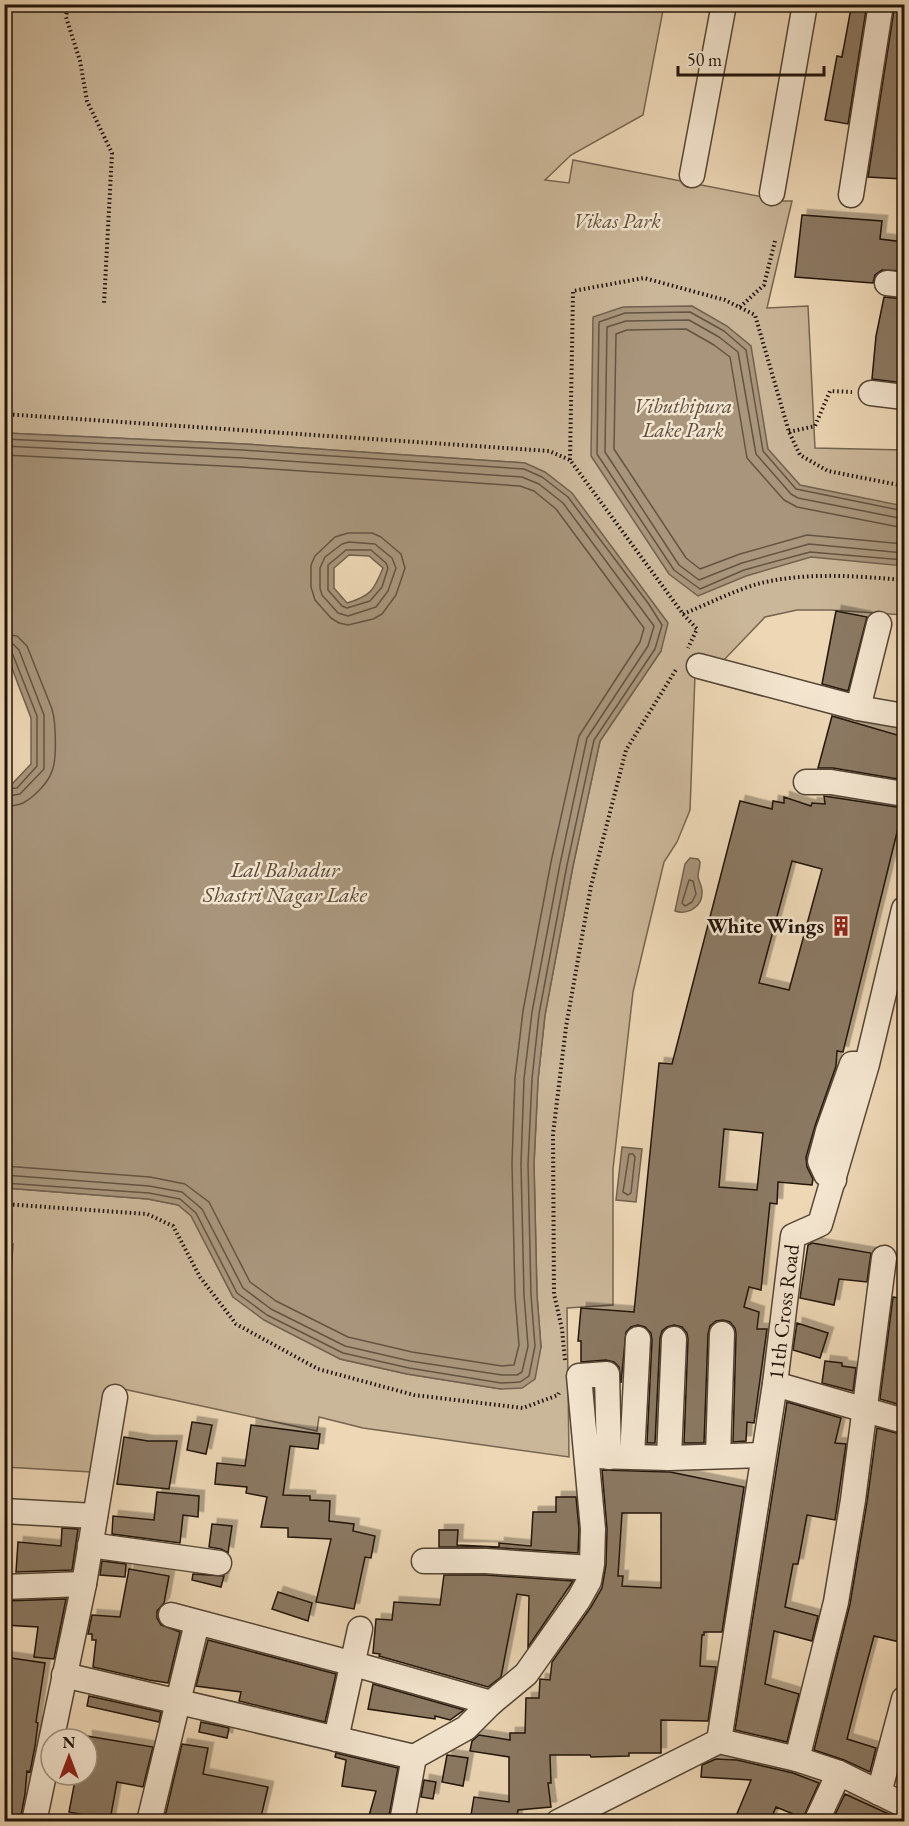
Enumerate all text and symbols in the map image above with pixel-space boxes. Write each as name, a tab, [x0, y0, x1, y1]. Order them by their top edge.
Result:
scale bar	[678, 39, 824, 77]
text: 50 m	[687, 48, 722, 71]
park label: Vikas Park	[573, 207, 661, 234]
park label: Vibuthipura Lake Park	[634, 392, 732, 443]
water label: Lal Bahadur Shastri Nagar Lake	[202, 855, 367, 909]
place label: White Wings	[707, 912, 824, 939]
building icon: White Wings	[829, 914, 853, 938]
street label: 11th Cross Road	[762, 1242, 805, 1381]
north arrow	[39, 1727, 99, 1787]
text: N	[63, 1732, 76, 1753]

